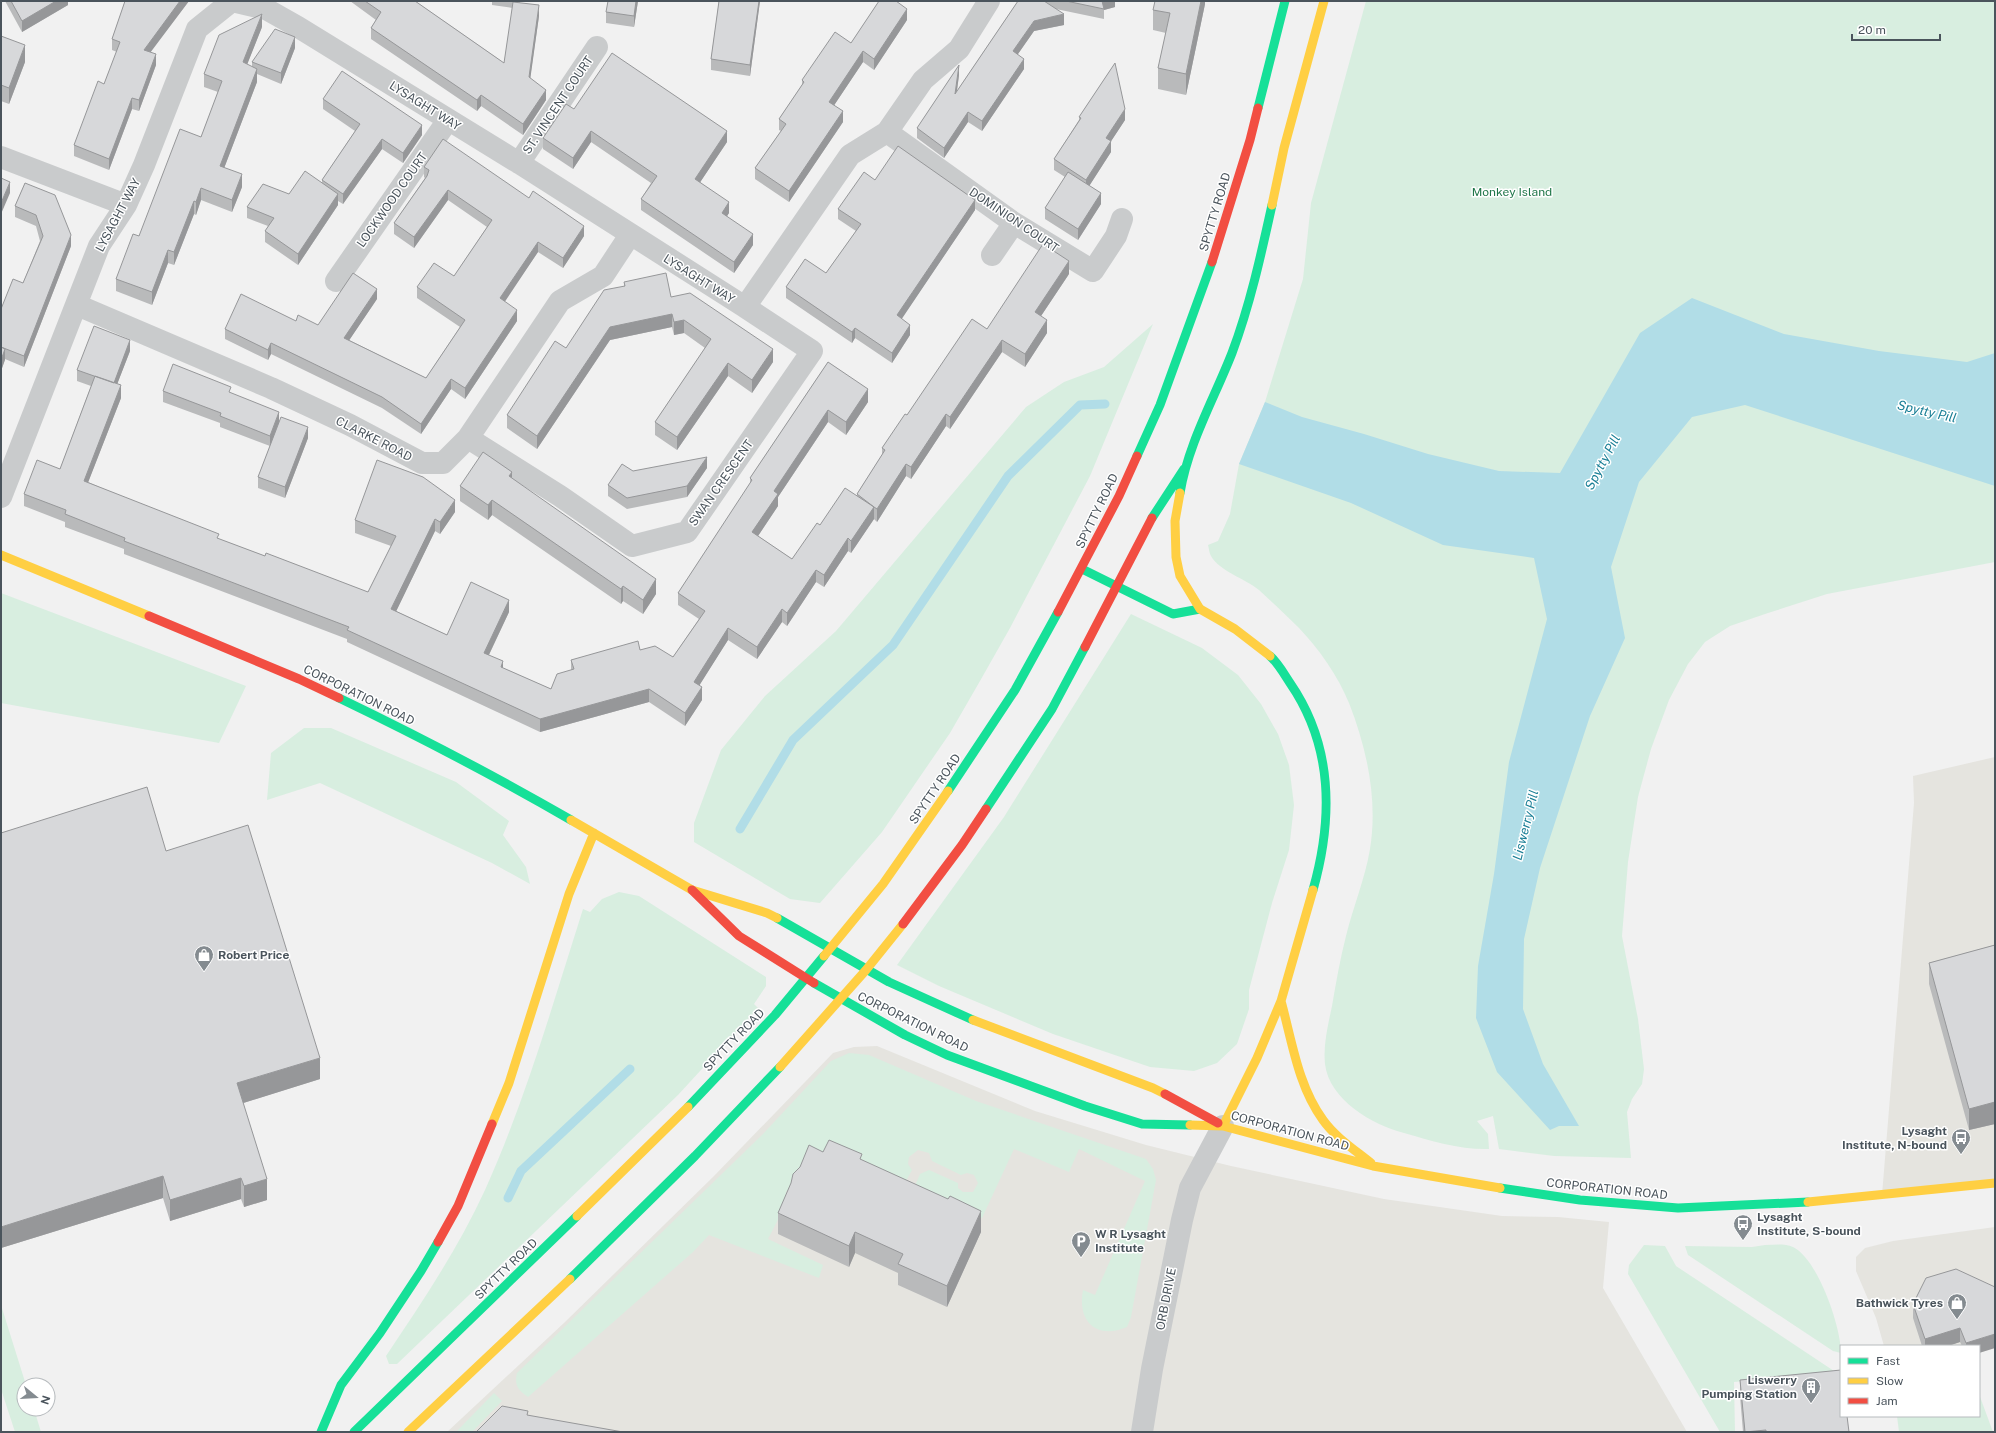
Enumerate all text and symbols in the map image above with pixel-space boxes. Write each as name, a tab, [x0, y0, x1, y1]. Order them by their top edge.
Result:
scale bar	[1852, 16, 1940, 42]
text: 20 m	[1858, 23, 1886, 37]
street label: ST. VINCENT COURT	[520, 53, 596, 157]
street label: LYSAGHT WAY	[387, 79, 464, 134]
street label: LOCKWOOD COURT	[354, 150, 430, 250]
street label: SPYTTY ROAD	[1196, 171, 1234, 253]
street label: LYSAGHT WAY	[93, 175, 144, 254]
street label: DOMINION COURT	[967, 185, 1061, 255]
park label: Monkey Island	[1472, 185, 1552, 199]
street label: LYSAGHT WAY	[661, 252, 738, 307]
water label: Spytty Pill	[1896, 397, 1958, 426]
street label: CLARKE ROAD	[333, 414, 415, 464]
water label: Spytty Pill	[1582, 432, 1623, 492]
street label: SWAN CRESCENT	[686, 437, 756, 529]
street label: SPYTTY ROAD	[1073, 471, 1121, 551]
street label: CORPORATION ROAD	[301, 662, 417, 728]
street label: SPYTTY ROAD	[906, 751, 964, 827]
water label: Liswerry Pill	[1510, 788, 1541, 862]
shop icon: Robert Price	[193, 944, 215, 972]
place label: Robert Price	[218, 948, 289, 962]
street label: CORPORATION ROAD	[855, 989, 971, 1055]
street label: SPYTTY ROAD	[701, 1006, 767, 1074]
street label: CORPORATION ROAD	[1229, 1108, 1351, 1154]
place label: Lysaght Institute, N-bound	[1842, 1124, 1947, 1152]
bus stop icon: Lysaght Institute, N-bound	[1950, 1127, 1972, 1155]
street label: CORPORATION ROAD	[1546, 1176, 1668, 1202]
place label: Lysaght Institute, S-bound	[1757, 1210, 1861, 1238]
bus stop icon: Lysaght Institute, S-bound	[1732, 1213, 1754, 1241]
place label: W R Lysaght Institute	[1095, 1227, 1166, 1255]
parking icon: W R Lysaght Institute	[1070, 1230, 1092, 1258]
street label: SPYTTY ROAD	[472, 1236, 540, 1302]
street label: ORB DRIVE	[1153, 1267, 1179, 1331]
shop icon: Bathwick Tyres	[1946, 1292, 1968, 1320]
place label: Bathwick Tyres	[1856, 1296, 1943, 1310]
legend	[1840, 1345, 1980, 1417]
text: Fast	[1876, 1354, 1901, 1368]
place label: Liswerry Pumping Station	[1701, 1373, 1797, 1401]
text: Slow	[1876, 1374, 1904, 1388]
building icon: Liswerry Pumping Station	[1800, 1376, 1822, 1404]
north arrow	[16, 1377, 56, 1417]
text: N	[38, 1394, 53, 1406]
text: Jam	[1876, 1394, 1898, 1408]

